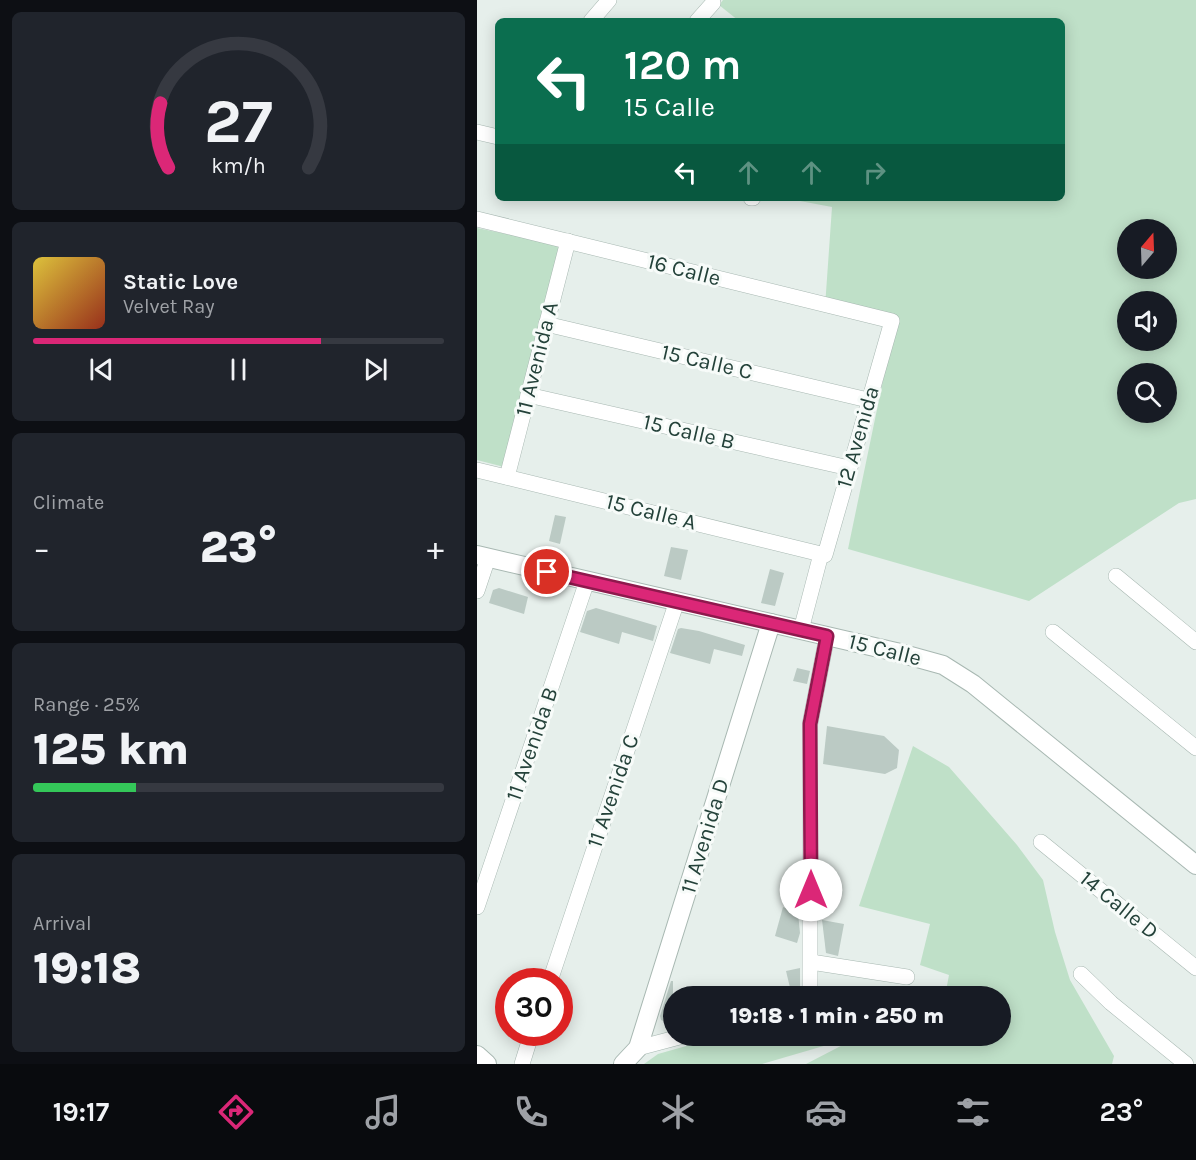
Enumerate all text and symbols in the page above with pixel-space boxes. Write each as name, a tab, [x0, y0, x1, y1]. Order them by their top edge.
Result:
text: 120 m	[624, 40, 741, 90]
icon: left	[525, 42, 603, 120]
text: 27	[204, 85, 273, 158]
text: 15 Calle	[624, 91, 715, 123]
text: km/h	[211, 154, 266, 179]
icon: left	[669, 156, 702, 189]
icon: ahead	[732, 156, 765, 189]
icon: ahead	[795, 156, 828, 189]
icon: right	[858, 156, 891, 189]
north arrow	[1117, 219, 1177, 279]
map controls	[1117, 219, 1177, 423]
street label: 16 Calle	[645, 248, 723, 292]
text: Static Love	[123, 269, 238, 295]
button: sound	[1117, 291, 1177, 351]
text: Velvet Ray	[123, 295, 215, 318]
street label: 11 Avenida A	[510, 299, 564, 419]
street label: 15 Calle C	[659, 339, 755, 385]
icon: previous	[85, 353, 118, 386]
icon: pause	[222, 353, 255, 386]
icon: next	[359, 353, 392, 386]
button: search	[1117, 363, 1177, 423]
street label: 12 Avenida	[831, 383, 885, 491]
street label: 15 Calle B	[641, 409, 737, 455]
street label: 15 Calle A	[603, 488, 699, 536]
text: Climate	[33, 491, 104, 514]
text: 23°	[200, 521, 277, 573]
text: −	[33, 529, 50, 567]
text: +	[427, 529, 444, 567]
pin	[521, 546, 572, 597]
icon: arrive	[530, 555, 563, 588]
street label: 15 Calle	[846, 628, 924, 672]
street label: 11 Avenida B	[500, 684, 564, 804]
text: Range · 25%	[33, 693, 140, 716]
text: 125 km	[33, 723, 189, 775]
street label: 11 Avenida C	[582, 731, 644, 851]
street label: 11 Avenida D	[675, 775, 735, 897]
position arrow	[779, 858, 843, 922]
street label: 14 Calle D	[1074, 865, 1164, 945]
text: Arrival	[33, 912, 92, 935]
text: 19:18	[33, 942, 141, 994]
speed limit sign: 30	[495, 968, 573, 1046]
text: 19:18 · 1 min · 250 m	[730, 1003, 944, 1029]
icon: directions	[215, 1091, 257, 1133]
icon: music	[362, 1091, 404, 1133]
icon: phone	[510, 1091, 552, 1133]
icon: climate	[657, 1091, 699, 1133]
icon: car	[805, 1091, 847, 1133]
icon: filters	[952, 1091, 994, 1133]
text: 19:17	[53, 1096, 109, 1128]
text: 23°	[1100, 1096, 1143, 1128]

